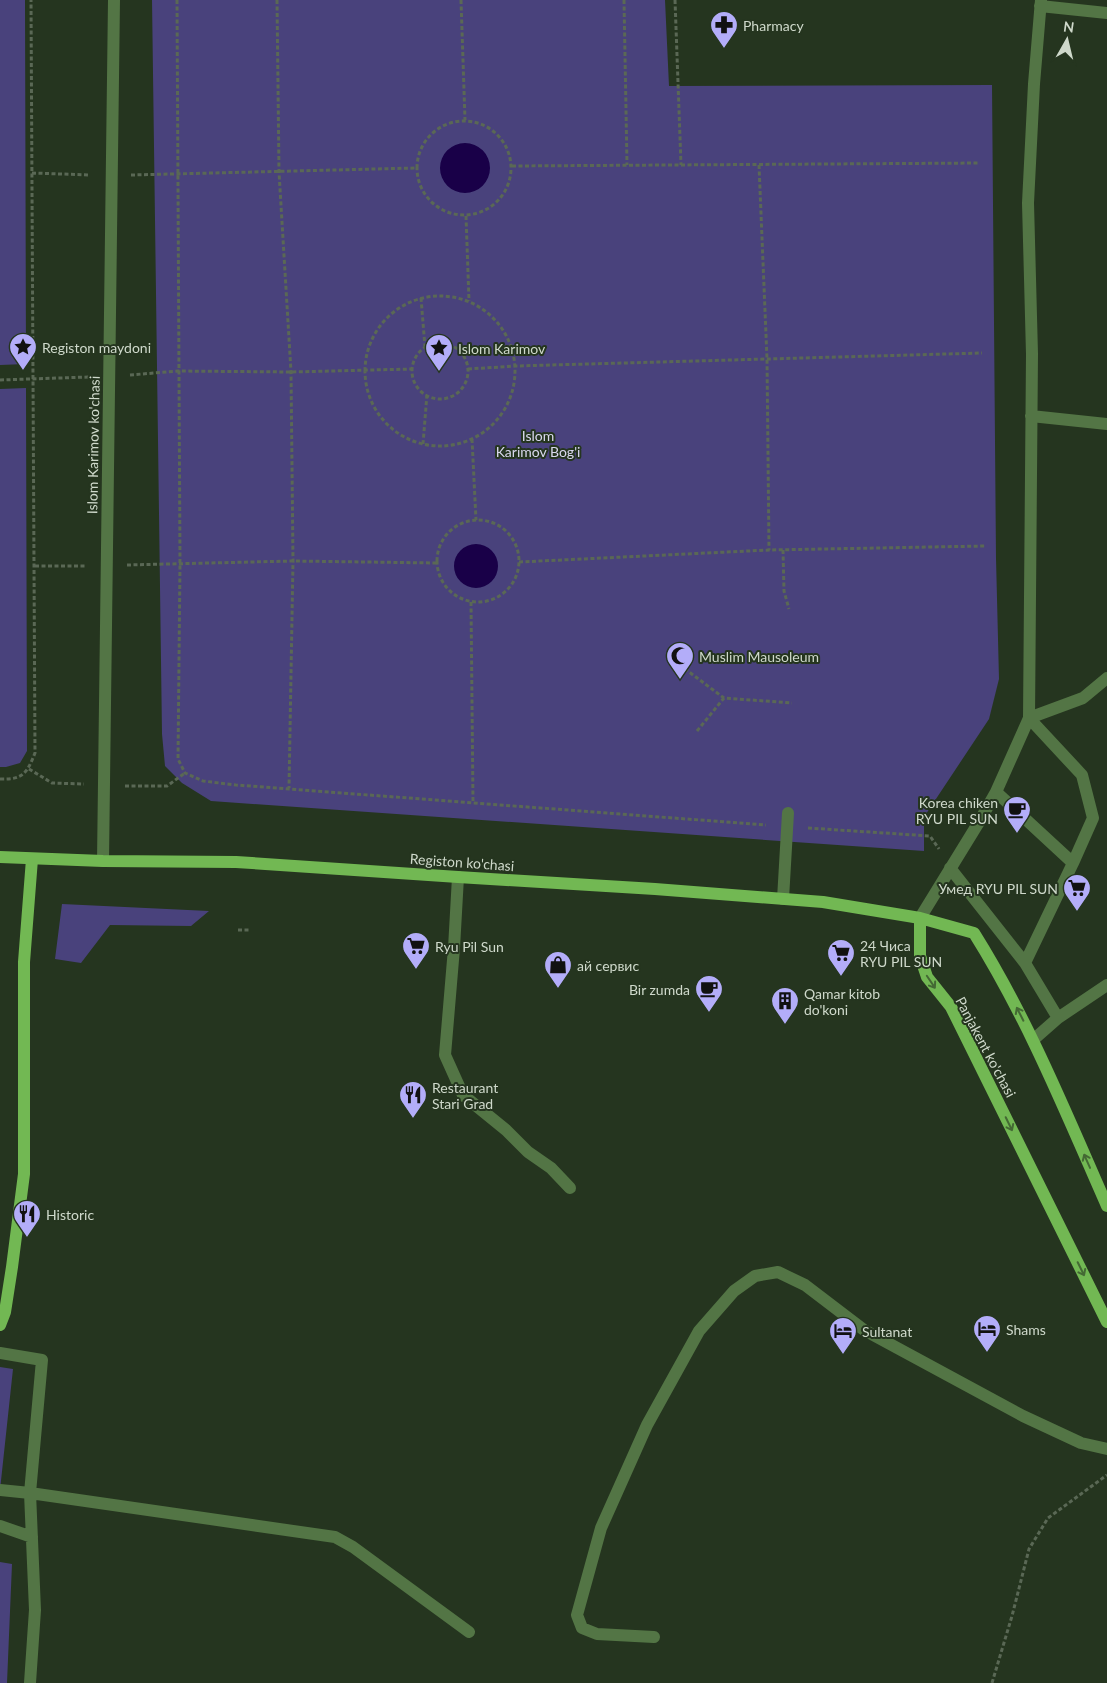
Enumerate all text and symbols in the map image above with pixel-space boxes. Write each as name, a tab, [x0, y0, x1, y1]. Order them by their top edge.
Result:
pharmacy icon: Pharmacy	[709, 10, 739, 49]
north arrow	[1042, 15, 1092, 65]
place label: Pharmacy	[743, 17, 804, 34]
text: N	[1062, 17, 1075, 36]
place icon: Registon maydoni	[8, 332, 38, 371]
place icon: Islom Karimov	[424, 333, 454, 372]
place label: Registon maydoni	[42, 339, 151, 356]
place label: Islom Karimov	[458, 340, 546, 357]
street label: Islom Karimov ko'chasi	[83, 376, 103, 514]
park label: Islom Karimov Bog'i	[496, 427, 580, 460]
mosque icon: Muslim Mausoleum	[665, 641, 695, 680]
place label: Muslim Mausoleum	[699, 648, 819, 665]
place label: Korea chiken RYU PIL SUN	[916, 794, 998, 827]
cafe icon: Korea chiken RYU PIL SUN	[1002, 795, 1032, 834]
street label: Registon ko'chasi	[409, 850, 515, 874]
supermarket icon: Умед RYU PIL SUN	[1062, 873, 1092, 912]
place label: Умед RYU PIL SUN	[938, 880, 1058, 897]
supermarket icon: Ryu Pil Sun	[401, 931, 431, 970]
place label: 24 Чиса RYU PIL SUN	[860, 937, 942, 970]
place label: Ryu Pil Sun	[435, 938, 504, 955]
supermarket icon: 24 Чиса RYU PIL SUN	[826, 938, 856, 977]
shop icon: ай сервис	[543, 950, 573, 989]
place label: ай сервис	[577, 957, 639, 974]
cafe icon: Bir zumda	[694, 974, 724, 1013]
one-way arrow	[926, 975, 936, 989]
place label: Bir zumda	[629, 981, 690, 998]
place label: Qamar kitob do'koni	[804, 985, 880, 1018]
building icon: Qamar kitob do'koni	[770, 986, 800, 1025]
street label: Panjakent ko'chasi	[952, 994, 1020, 1100]
one-way arrow	[1014, 1007, 1024, 1021]
place label: Restaurant Stari Grad	[432, 1079, 498, 1112]
restaurant icon: Restaurant Stari Grad	[398, 1080, 428, 1119]
one-way arrow	[1005, 1116, 1014, 1131]
one-way arrow	[1082, 1154, 1092, 1169]
restaurant icon: Historic	[12, 1199, 42, 1238]
place label: Historic	[46, 1206, 94, 1223]
one-way arrow	[1076, 1262, 1086, 1277]
hotel icon: Shams	[972, 1314, 1002, 1353]
hotel icon: Sultanat	[828, 1316, 858, 1355]
place label: Shams	[1006, 1321, 1046, 1338]
place label: Sultanat	[862, 1323, 912, 1340]

